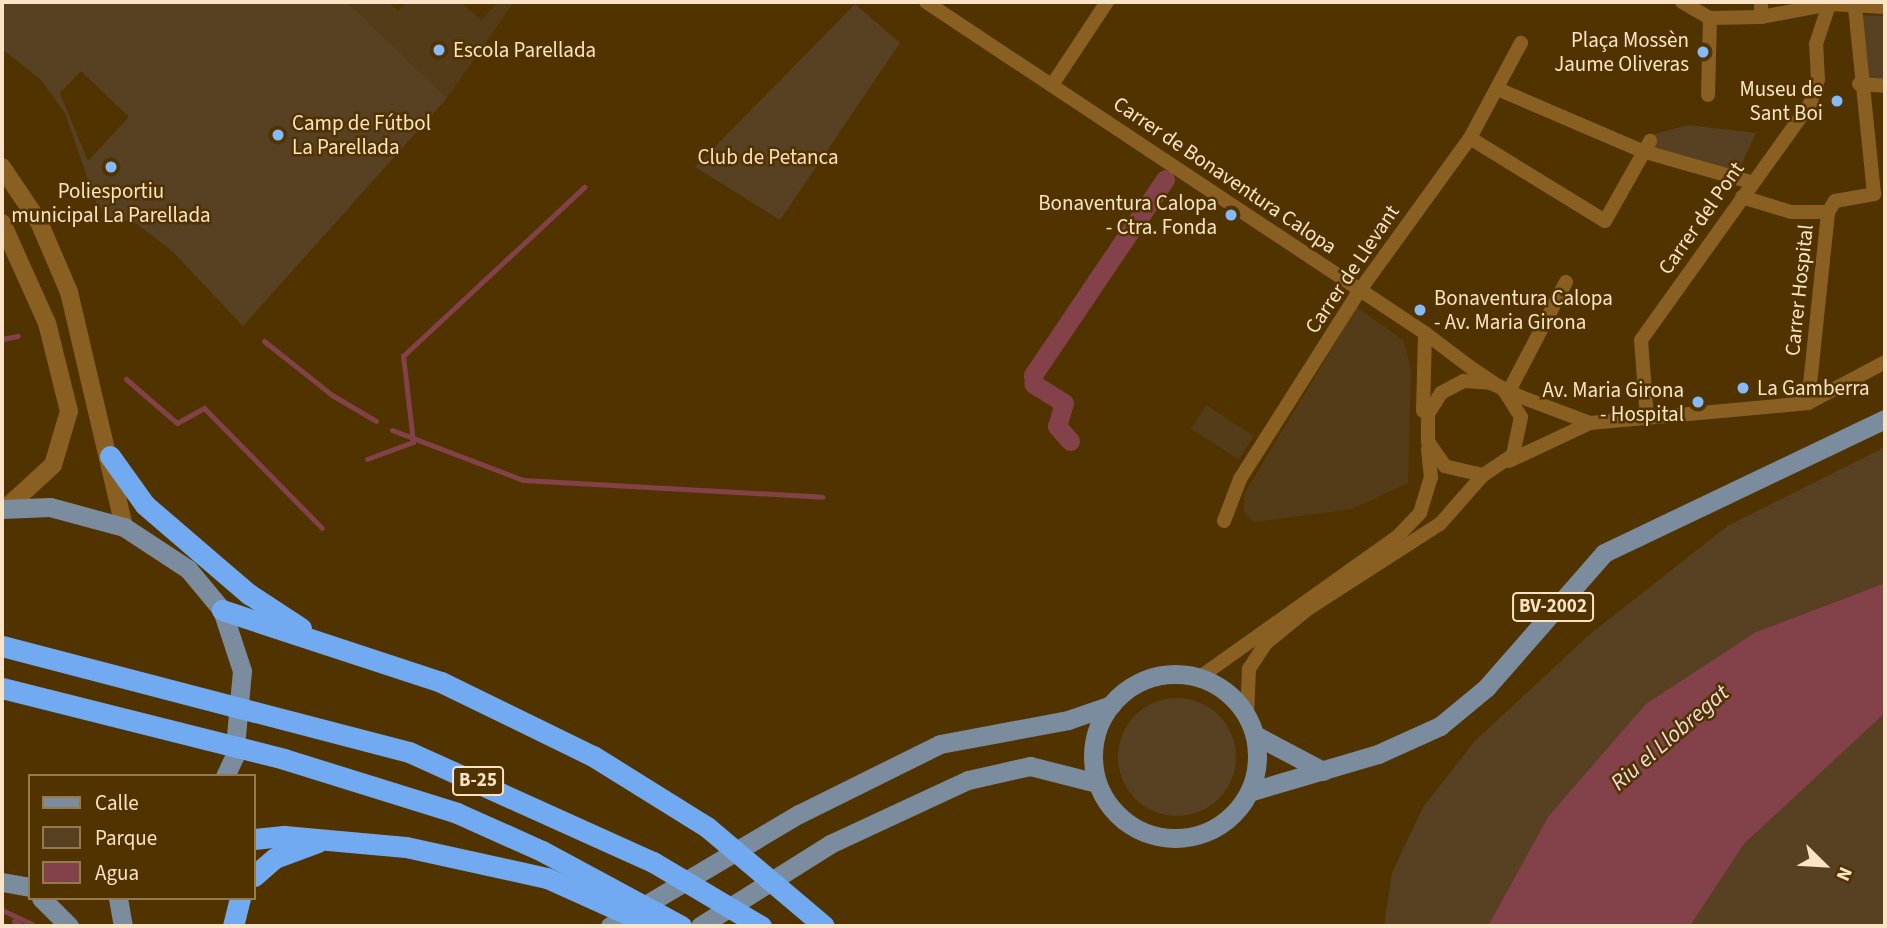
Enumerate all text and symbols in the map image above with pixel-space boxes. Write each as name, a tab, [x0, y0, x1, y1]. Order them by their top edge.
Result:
place label: Plaça Mossèn Jaume Oliveras	[1554, 27, 1689, 77]
place label: Escola Parellada	[453, 37, 596, 63]
marker: Escola Parellada	[431, 42, 447, 58]
marker: Plaça Mossèn Jaume Oliveras	[1695, 44, 1711, 60]
place label: Museu de Sant Boi	[1739, 76, 1823, 126]
street label: Carrer de Bonaventura Calopa	[1109, 91, 1341, 259]
marker: Museu de Sant Boi	[1829, 93, 1845, 109]
place label: Camp de Fútbol La Parellada	[292, 110, 431, 160]
marker: Camp de Fútbol La Parellada	[270, 127, 286, 143]
park label: Club de Petanca	[697, 144, 839, 170]
street label: Carrer del Pont	[1653, 157, 1749, 279]
marker: Poliesportiu municipal La Parellada	[103, 159, 119, 175]
place label: Poliesportiu municipal La Parellada	[11, 178, 211, 228]
place label: Bonaventura Calopa - Ctra. Fonda	[1038, 190, 1217, 240]
street label: Carrer de Llevant	[1300, 200, 1404, 338]
marker: Bonaventura Calopa - Ctra. Fonda	[1223, 207, 1239, 223]
street label: Carrer Hospital	[1780, 223, 1818, 357]
place label: Bonaventura Calopa - Av. Maria Girona	[1434, 285, 1613, 335]
marker: Bonaventura Calopa - Av. Maria Girona	[1412, 302, 1428, 318]
place label: La Gamberra	[1757, 375, 1870, 401]
place label: Av. Maria Girona - Hospital	[1543, 377, 1684, 427]
marker: La Gamberra	[1735, 380, 1751, 396]
marker: Av. Maria Girona - Hospital	[1690, 394, 1706, 410]
road number: BV-2002	[1511, 592, 1595, 622]
water label: Riu el Llobregat	[1605, 679, 1735, 797]
road number: B-25	[452, 766, 504, 796]
legend	[28, 774, 256, 900]
text: Calle	[95, 788, 139, 818]
text: Parque	[95, 823, 157, 853]
north arrow	[1789, 830, 1859, 900]
text: Agua	[95, 858, 139, 888]
text: N	[1829, 862, 1859, 885]

